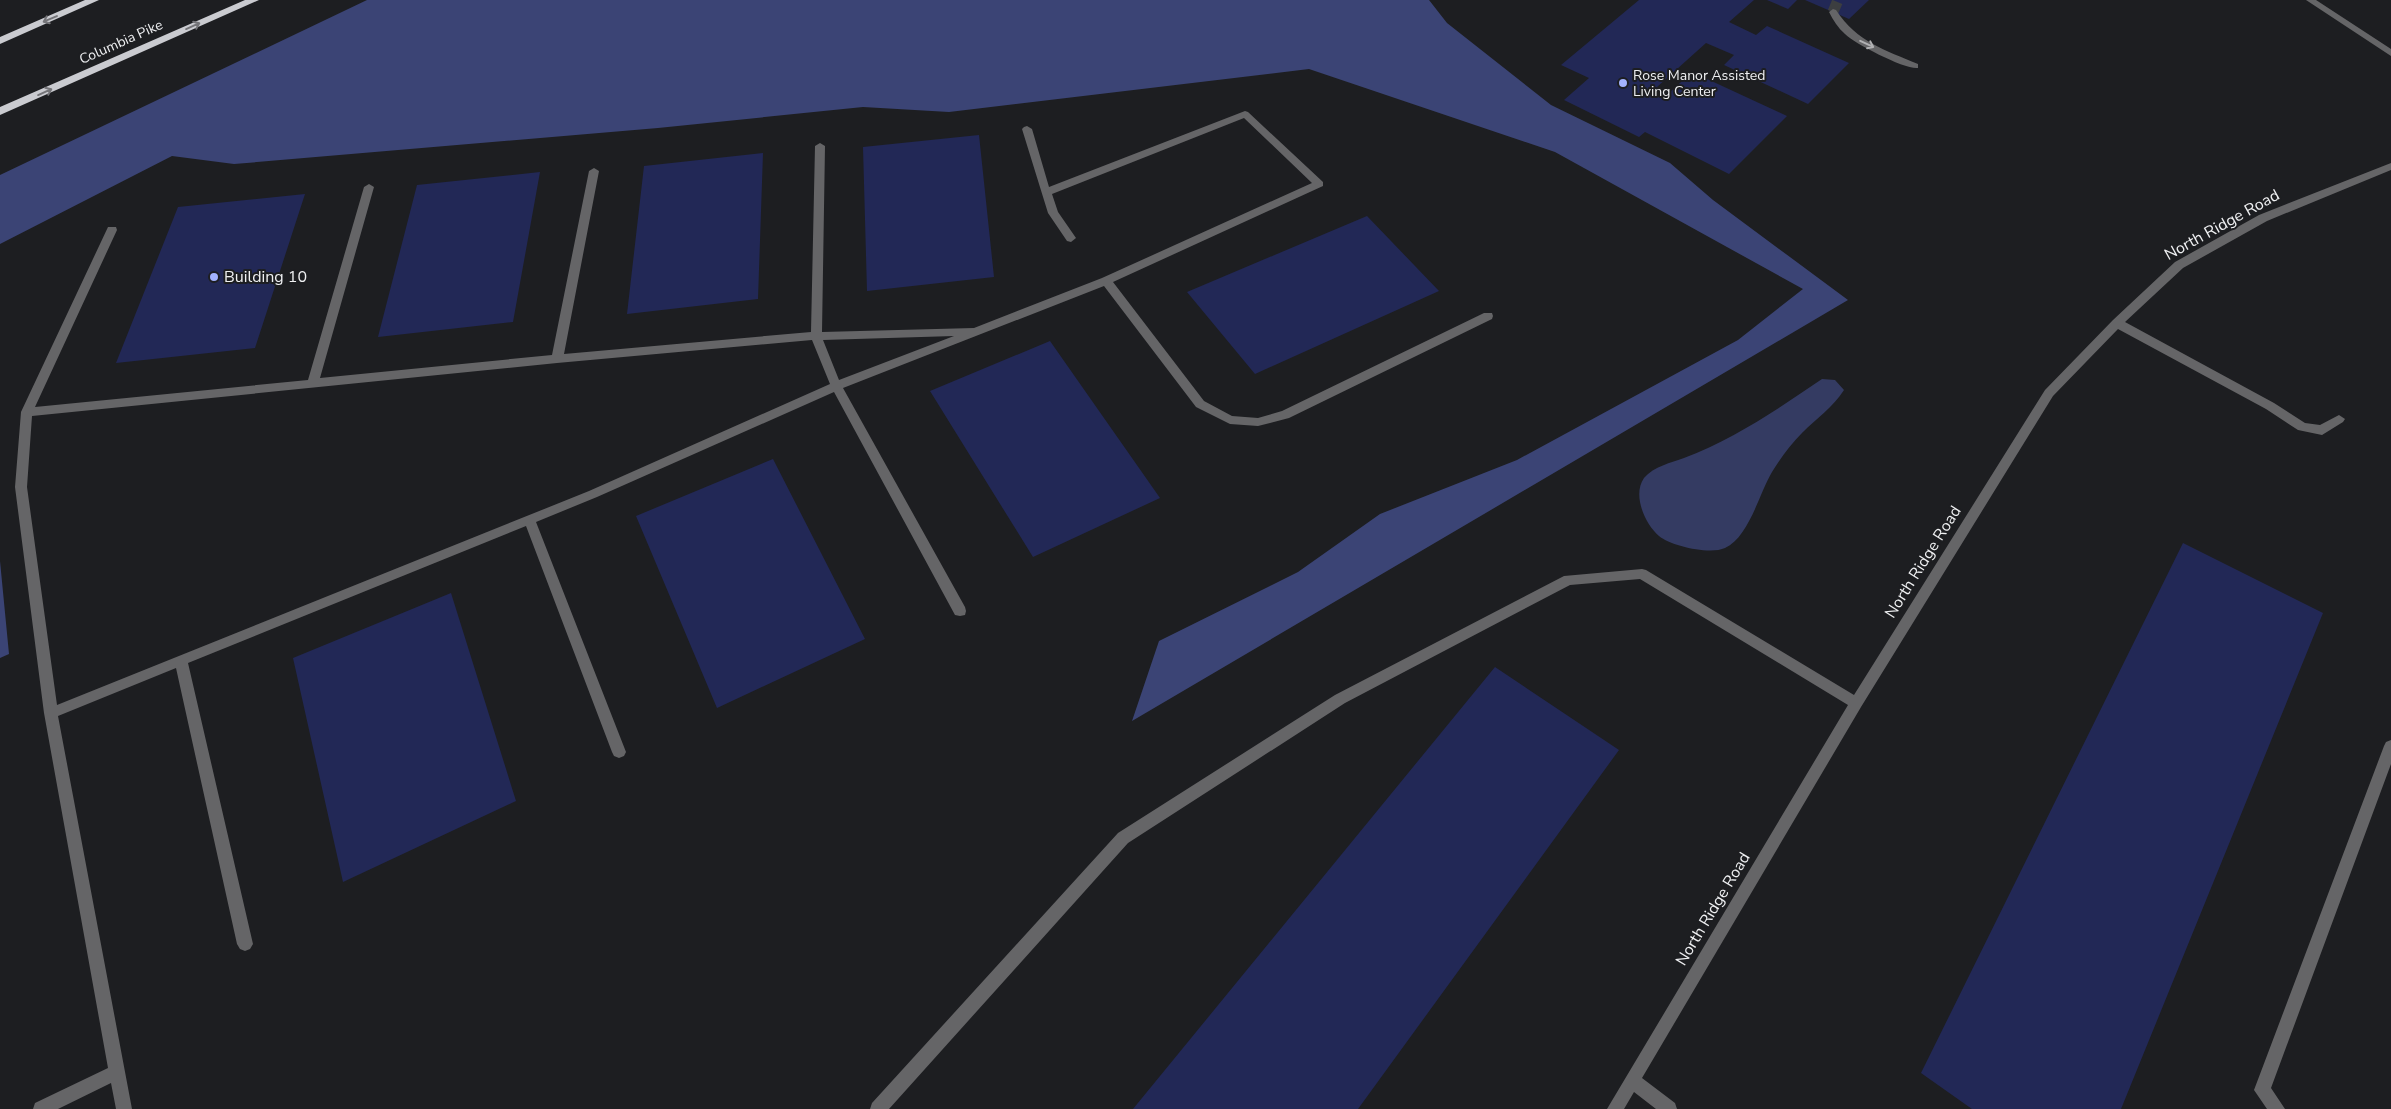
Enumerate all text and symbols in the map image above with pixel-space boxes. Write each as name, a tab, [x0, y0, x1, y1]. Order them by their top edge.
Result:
one-way arrow	[43, 15, 58, 25]
street label: Columbia Pike	[76, 15, 166, 69]
one-way arrow	[185, 21, 200, 31]
one-way arrow	[1859, 40, 1874, 49]
place label: Rose Manor Assisted Living Center	[1633, 66, 1765, 101]
marker: Rose Manor Assisted Living Center	[1617, 77, 1629, 89]
one-way arrow	[37, 86, 52, 96]
street label: North Ridge Road	[2160, 184, 2284, 266]
place label: Building 10	[224, 266, 307, 288]
marker: Building 10	[208, 271, 220, 283]
street label: North Ridge Road	[1880, 502, 1966, 622]
street label: North Ridge Road	[1670, 848, 1756, 970]

